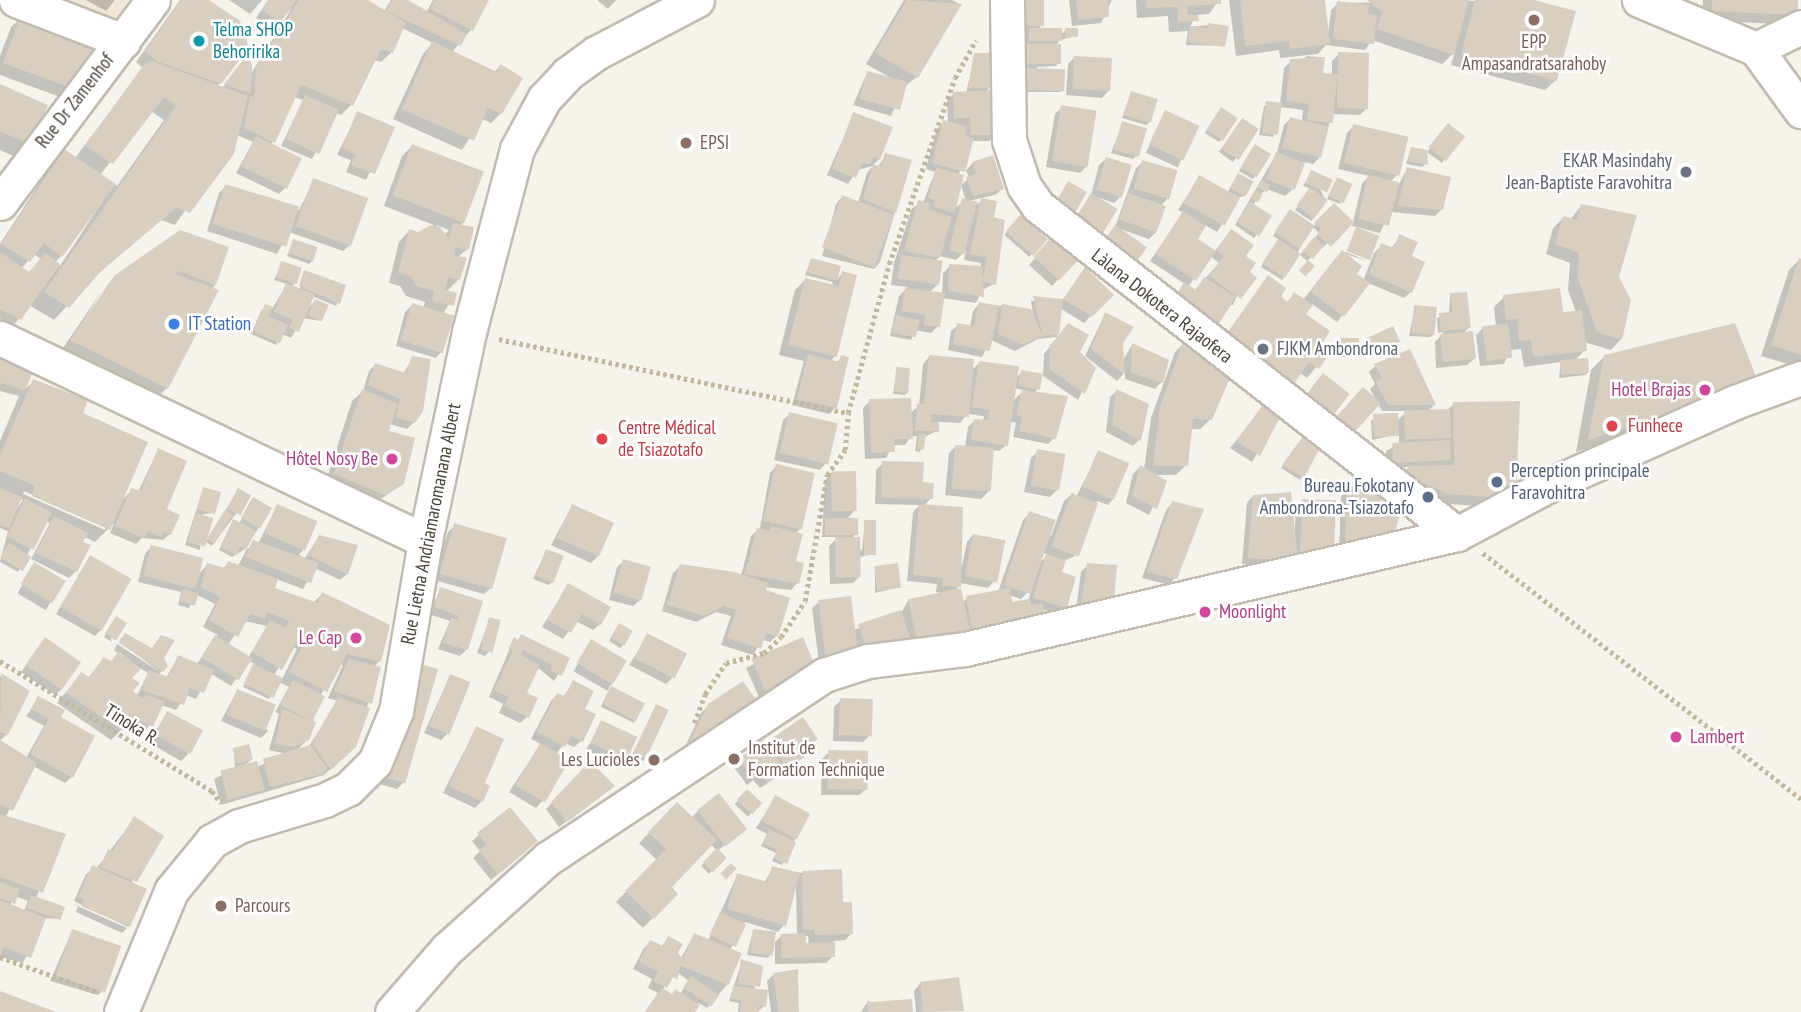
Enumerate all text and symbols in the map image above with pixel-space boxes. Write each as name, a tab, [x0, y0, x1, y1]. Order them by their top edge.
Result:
marker: EPP Ampasandratsarahoby	[1526, 12, 1542, 28]
place label: Telma SHOP Behoririka	[213, 19, 293, 63]
place label: EPP Ampasandratsarahoby	[1462, 31, 1606, 75]
marker: Telma SHOP Behoririka	[191, 33, 207, 49]
street label: Rue Dr Zamenhof	[31, 49, 119, 153]
place label: EPSI	[700, 132, 729, 154]
marker: EPSI	[678, 135, 694, 151]
place label: EKAR Masindahy Jean-Baptiste Faravohitra	[1506, 150, 1672, 194]
marker: EKAR Masindahy Jean-Baptiste Faravohitra	[1678, 164, 1694, 180]
street label: Làlana Dokotera Rajaofera	[1087, 244, 1237, 368]
place label: IT Station	[188, 313, 252, 335]
marker: IT Station	[166, 316, 182, 332]
place label: FJKM Ambondrona	[1277, 338, 1399, 360]
marker: FJKM Ambondrona	[1255, 341, 1271, 357]
place label: Hotel Brajas	[1611, 379, 1691, 401]
marker: Hotel Brajas	[1697, 382, 1713, 398]
street label: Rue Lietna Andriamaromanana Albert	[396, 401, 466, 647]
place label: Funhece	[1628, 415, 1683, 437]
marker: Funhece	[1602, 416, 1622, 436]
place label: Centre Médical de Tsiazotafo	[618, 417, 716, 461]
marker: Centre Médical de Tsiazotafo	[592, 429, 612, 449]
place label: Hôtel Nosy Be	[285, 448, 378, 470]
marker: Hôtel Nosy Be	[384, 451, 400, 467]
place label: Perception principale Faravohitra	[1511, 460, 1650, 504]
marker: Perception principale Faravohitra	[1489, 474, 1505, 490]
place label: Bureau Fokotany Ambondrona-Tsiazotafo	[1259, 475, 1414, 519]
marker: Bureau Fokotany Ambondrona-Tsiazotafo	[1420, 489, 1436, 505]
place label: Moonlight	[1219, 601, 1286, 623]
marker: Moonlight	[1197, 604, 1213, 620]
place label: Le Cap	[299, 627, 342, 649]
marker: Le Cap	[348, 630, 364, 646]
street label: Tinoka R.	[100, 699, 164, 751]
place label: Lambert	[1690, 726, 1745, 748]
marker: Lambert	[1668, 729, 1684, 745]
place label: Institut de Formation Technique	[748, 737, 885, 781]
place label: Les Lucioles	[561, 749, 640, 771]
marker: Institut de Formation Technique	[726, 751, 742, 767]
marker: Les Lucioles	[646, 752, 662, 768]
place label: Parcours	[235, 895, 290, 917]
marker: Parcours	[213, 898, 229, 914]

